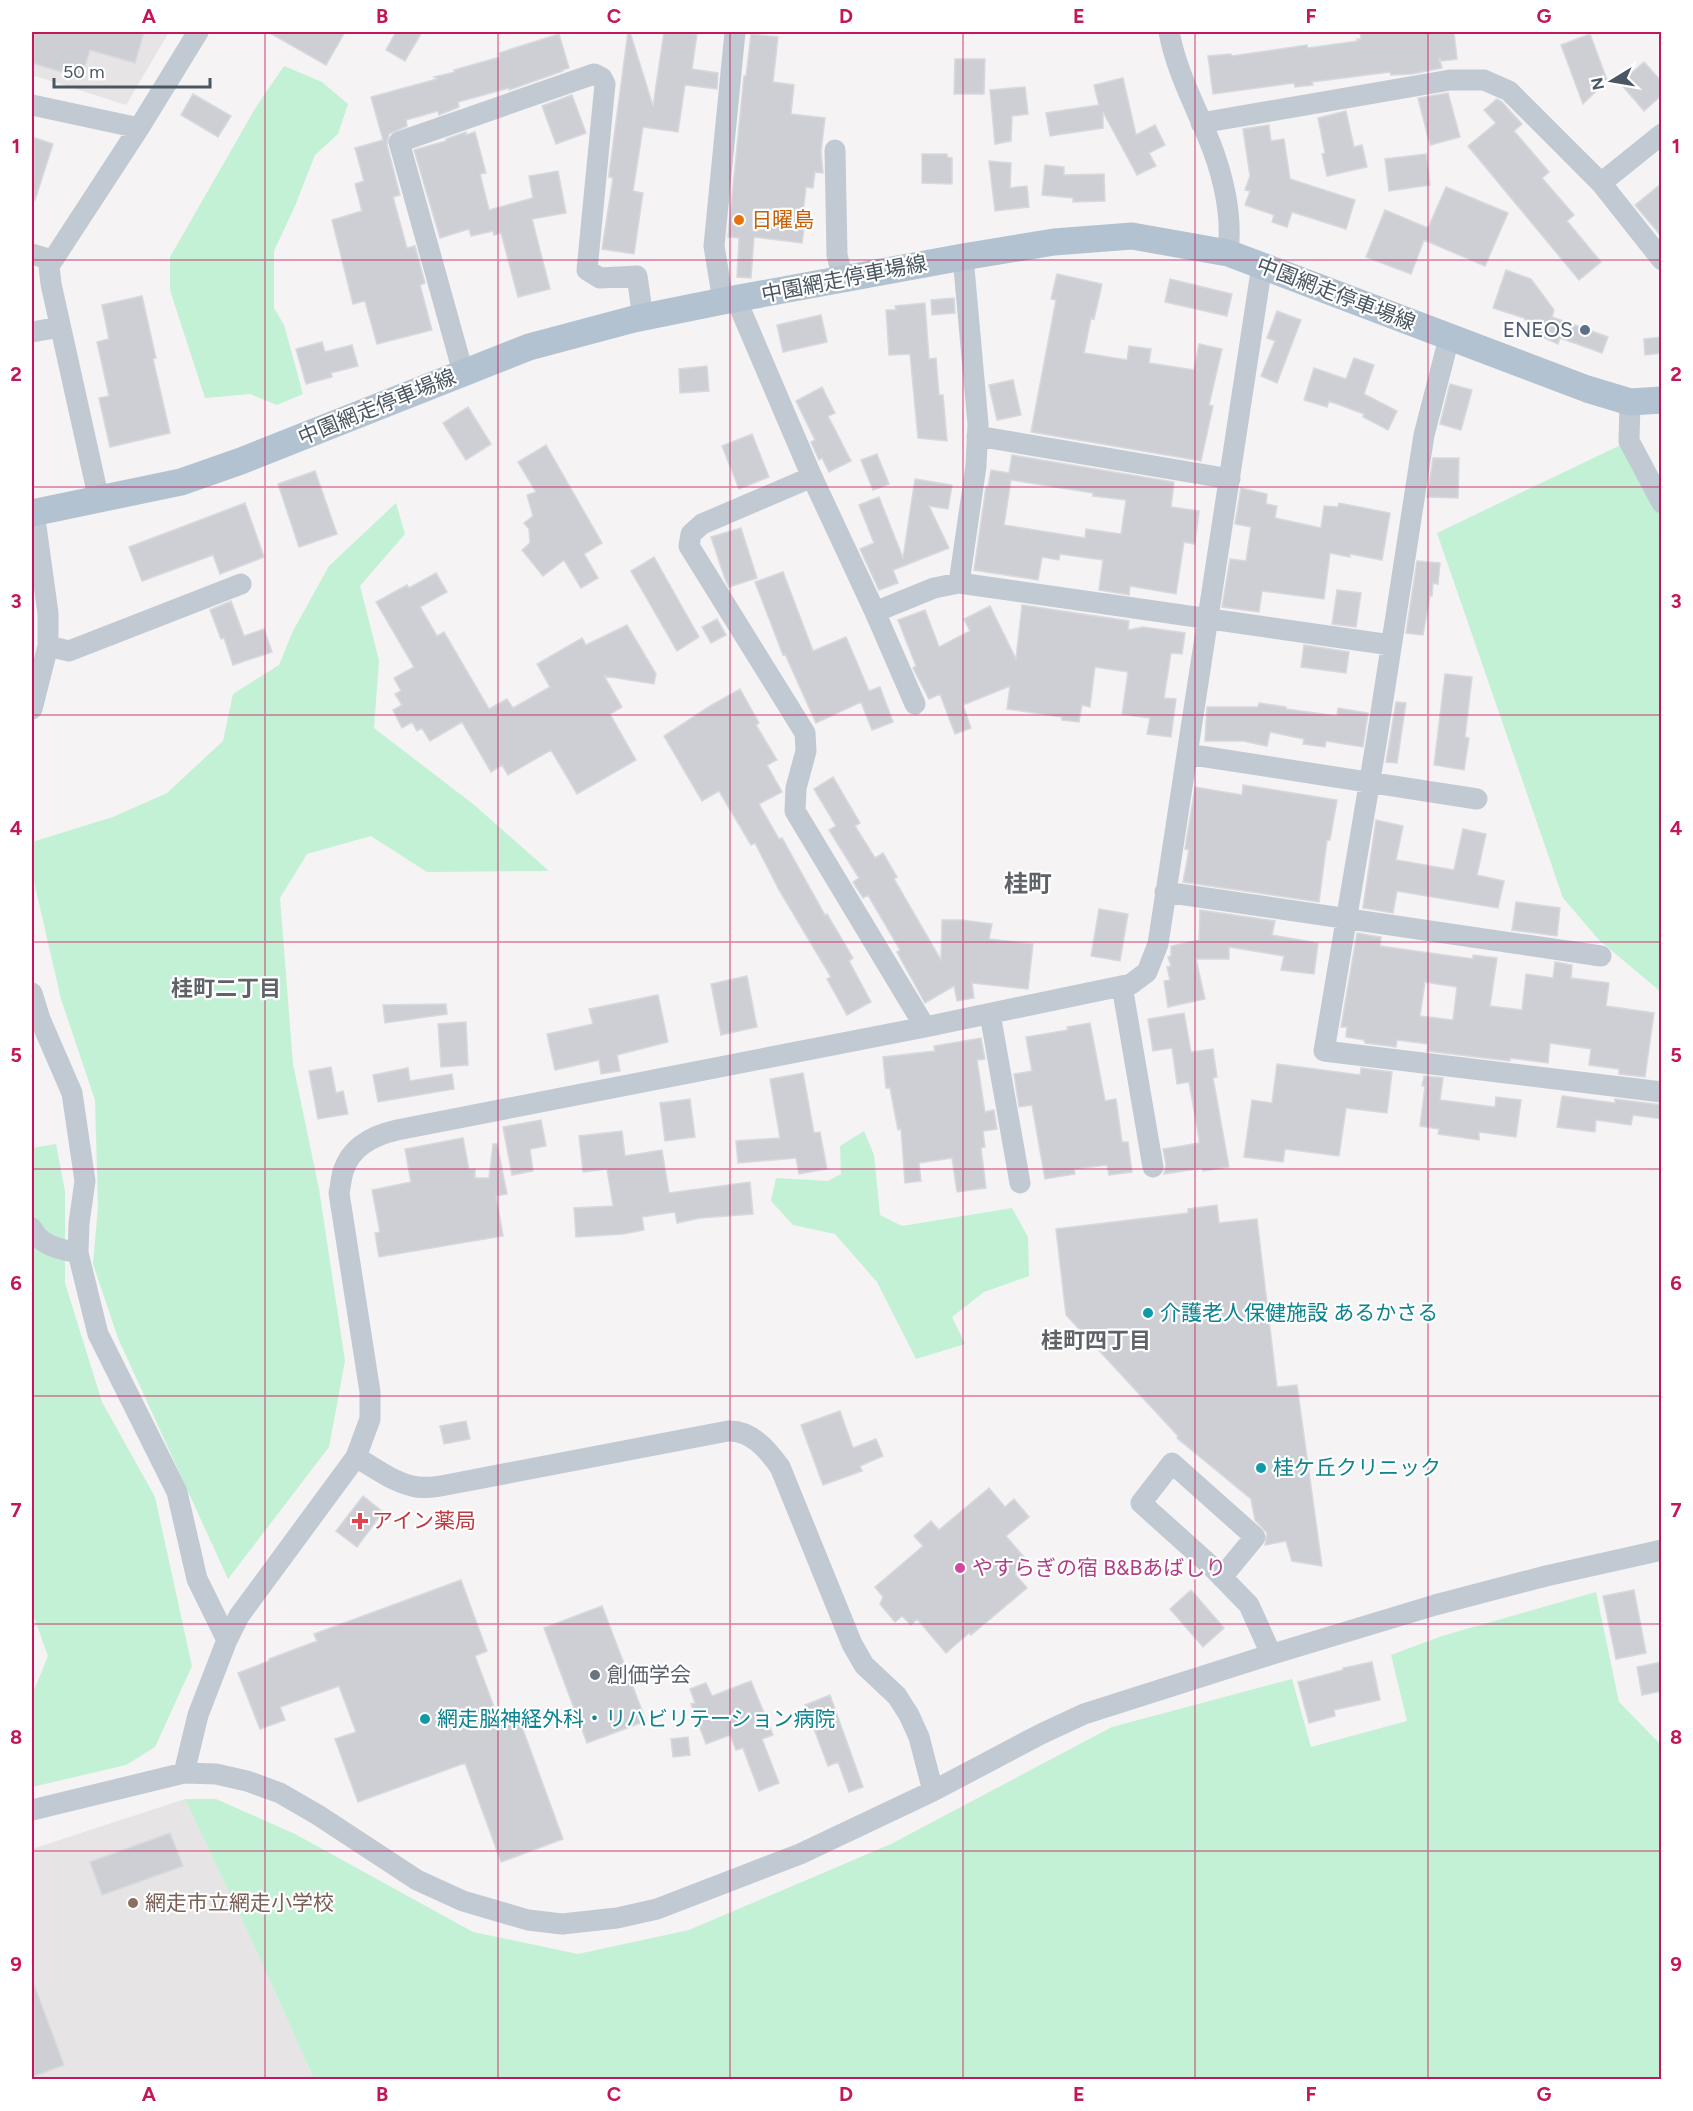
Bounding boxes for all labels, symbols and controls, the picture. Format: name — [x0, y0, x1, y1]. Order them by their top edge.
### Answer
text: A — [142, 4, 157, 28]
text: B — [376, 4, 388, 28]
text: C — [607, 4, 621, 28]
text: D — [839, 4, 853, 28]
text: E — [1073, 4, 1085, 28]
text: F — [1305, 4, 1317, 28]
text: G — [1537, 4, 1552, 28]
scale bar — [54, 51, 210, 89]
north arrow — [1582, 51, 1642, 111]
text: 50 m — [63, 61, 105, 83]
text: N — [1587, 76, 1608, 92]
text: 1 — [12, 134, 20, 158]
text: 1 — [1672, 134, 1680, 158]
place label: 日曜島 — [751, 207, 814, 232]
marker: 日曜島 — [732, 213, 746, 227]
street label: 中園網走停車場線 — [759, 250, 929, 307]
street label: 中園網走停車場線 — [1253, 252, 1419, 335]
place label: ENEOS — [1503, 317, 1573, 342]
marker: ENEOS — [1578, 323, 1592, 337]
text: 2 — [10, 362, 22, 386]
text: 2 — [1670, 362, 1682, 386]
street label: 中園網走停車場線 — [294, 363, 459, 450]
text: 3 — [10, 589, 22, 613]
text: 3 — [1670, 589, 1682, 613]
text: 4 — [10, 816, 23, 840]
text: 4 — [1670, 816, 1683, 840]
district label: 桂町 — [1004, 869, 1052, 898]
district label: 桂町二丁目 — [171, 975, 281, 1002]
text: 5 — [10, 1043, 22, 1067]
text: 5 — [1670, 1043, 1682, 1067]
text: 6 — [10, 1271, 22, 1295]
text: 6 — [1670, 1271, 1682, 1295]
place label: 介護老人保健施設 あるかさる — [1160, 1300, 1438, 1325]
marker: 介護老人保健施設 あるかさる — [1141, 1306, 1155, 1320]
district label: 桂町四丁目 — [1041, 1327, 1151, 1354]
place label: 桂ケ丘クリニック — [1273, 1455, 1441, 1480]
marker: 桂ケ丘クリニック — [1254, 1461, 1268, 1475]
text: 7 — [10, 1498, 22, 1522]
text: 7 — [1670, 1498, 1682, 1522]
place label: アイン薬局 — [372, 1508, 476, 1533]
marker: アイン薬局 — [353, 1514, 367, 1528]
place label: やすらぎの宿 B&Bあばしり — [972, 1555, 1226, 1580]
marker: やすらぎの宿 B&Bあばしり — [953, 1561, 967, 1575]
place label: 創価学会 — [607, 1662, 691, 1687]
marker: 創価学会 — [588, 1668, 602, 1682]
place label: 網走脳神経外科・リハビリテーション病院 — [437, 1706, 836, 1731]
marker: 網走脳神経外科・リハビリテーション病院 — [418, 1712, 432, 1726]
text: 8 — [10, 1725, 22, 1749]
text: 8 — [1670, 1725, 1682, 1749]
place label: 網走市立網走小学校 — [145, 1890, 334, 1915]
marker: 網走市立網走小学校 — [126, 1896, 140, 1910]
text: 9 — [10, 1952, 22, 1976]
text: 9 — [1670, 1952, 1682, 1976]
text: A — [142, 2082, 157, 2106]
text: B — [376, 2082, 388, 2106]
text: C — [607, 2082, 621, 2106]
text: D — [839, 2082, 853, 2106]
text: E — [1073, 2082, 1085, 2106]
text: F — [1305, 2082, 1317, 2106]
text: G — [1537, 2082, 1552, 2106]

